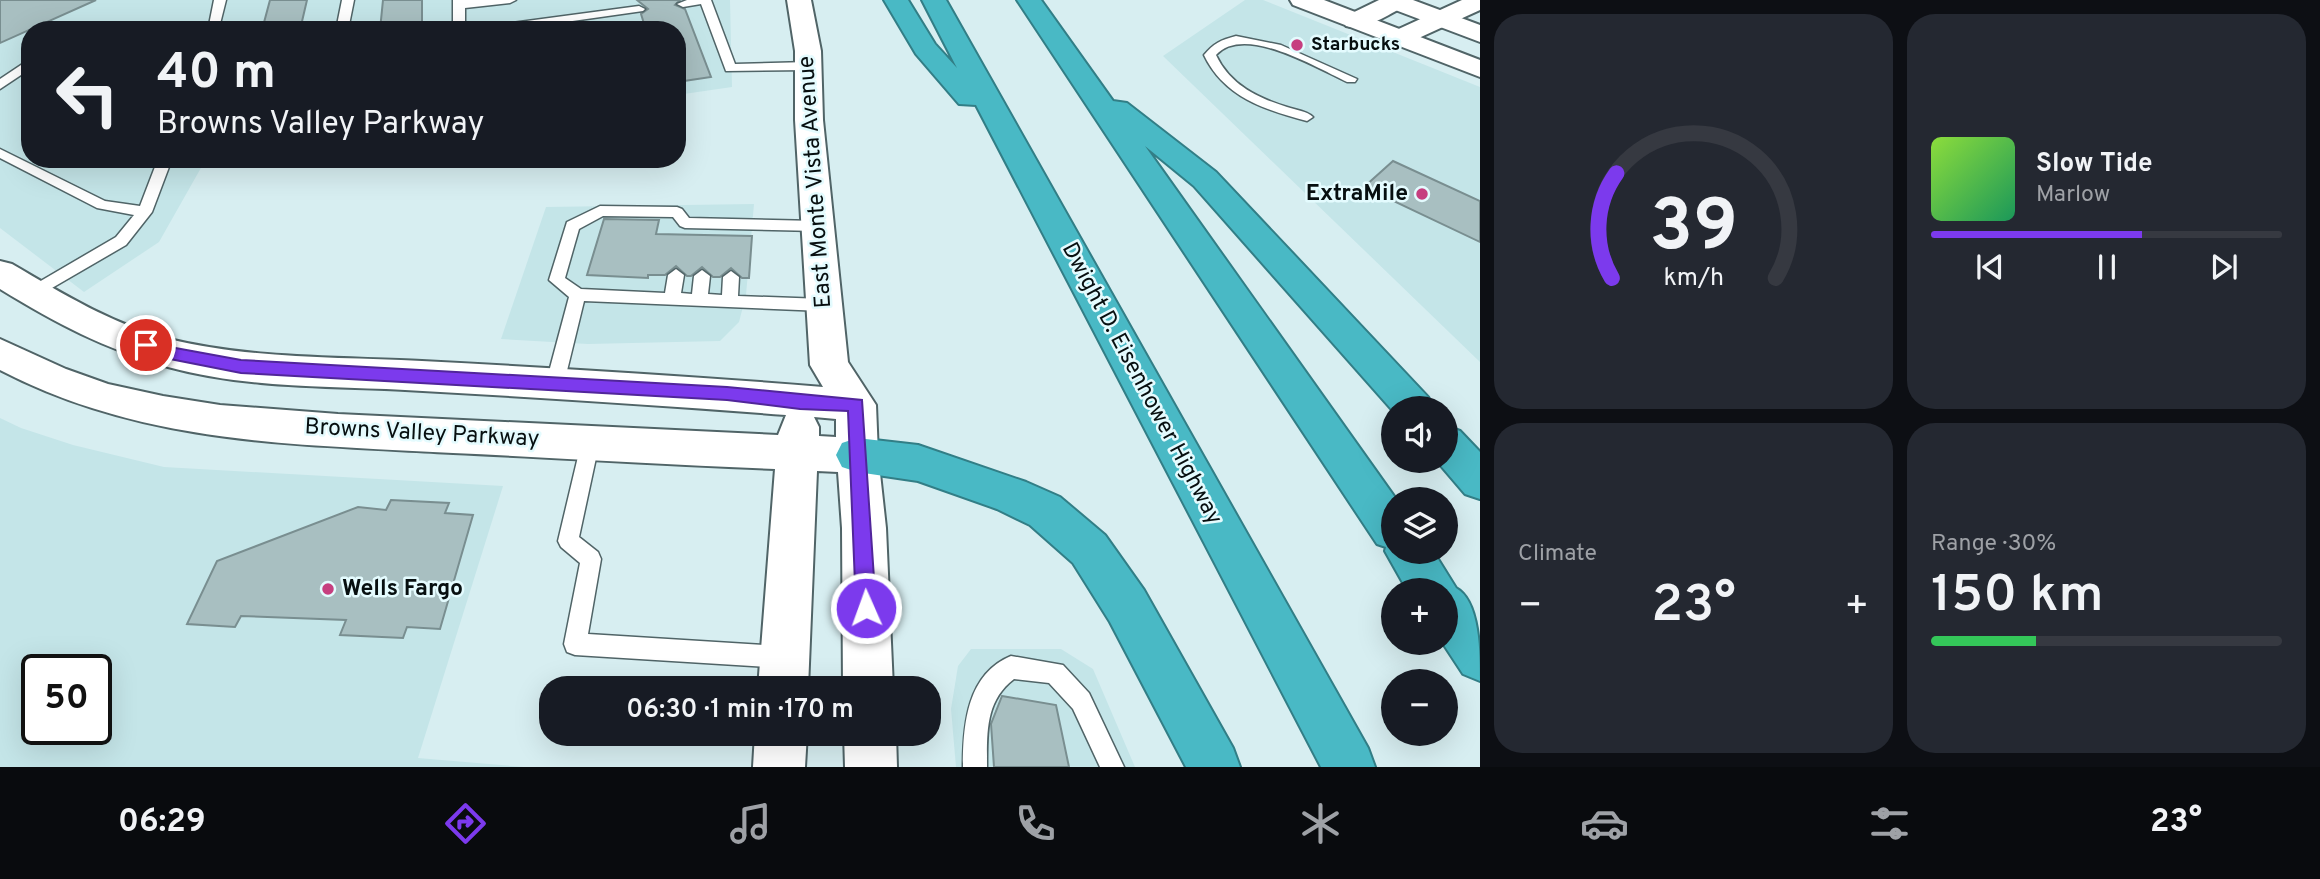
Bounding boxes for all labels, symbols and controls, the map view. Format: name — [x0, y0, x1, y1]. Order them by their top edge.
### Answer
place label: Starbucks — [1311, 33, 1400, 57]
marker: Starbucks — [1289, 37, 1305, 53]
text: 40 m — [157, 44, 276, 106]
icon: left — [42, 49, 133, 140]
street label: East Monte Vista Avenue — [793, 55, 839, 309]
text: Browns Valley Parkway — [157, 105, 484, 145]
text: Slow Tide — [2036, 148, 2153, 181]
place label: ExtraMile — [1306, 180, 1408, 209]
text: Marlow — [2036, 181, 2110, 210]
text: 39 — [1649, 184, 1738, 276]
marker: ExtraMile — [1414, 186, 1430, 202]
street label: Dwight D. Eisenhower Highway — [1054, 238, 1228, 530]
icon: previous — [1971, 248, 2009, 286]
icon: pause — [2088, 248, 2126, 286]
icon: next — [2205, 248, 2243, 286]
text: km/h — [1663, 263, 1724, 295]
pin — [116, 315, 176, 375]
icon: arrive — [127, 326, 165, 364]
map controls — [1381, 396, 1458, 746]
button: sound — [1381, 396, 1458, 473]
street label: Browns Valley Parkway — [304, 413, 540, 455]
button: layers — [1381, 487, 1458, 564]
text: Range · 30% — [1931, 530, 2056, 559]
text: Climate — [1518, 540, 1597, 569]
text: 150 km — [1931, 564, 2104, 630]
position arrow — [829, 571, 903, 645]
text: 23° — [1651, 574, 1736, 640]
place label: Wells Fargo — [342, 575, 463, 604]
button: + — [1381, 578, 1458, 655]
marker: Wells Fargo — [320, 581, 336, 597]
text: − — [1518, 583, 1543, 632]
text: + — [1844, 583, 1869, 632]
speed limit sign: 50 — [21, 654, 112, 745]
button: − — [1381, 669, 1458, 746]
text: 06:30 · 1 min · 170 m — [626, 694, 854, 727]
icon: directions — [441, 799, 490, 848]
icon: music — [726, 799, 775, 848]
icon: phone — [1011, 799, 1060, 848]
icon: climate — [1296, 799, 1345, 848]
icon: car — [1580, 799, 1629, 848]
icon: filters — [1865, 799, 1914, 848]
text: 06:29 — [118, 803, 206, 843]
text: 23° — [2150, 803, 2202, 843]

